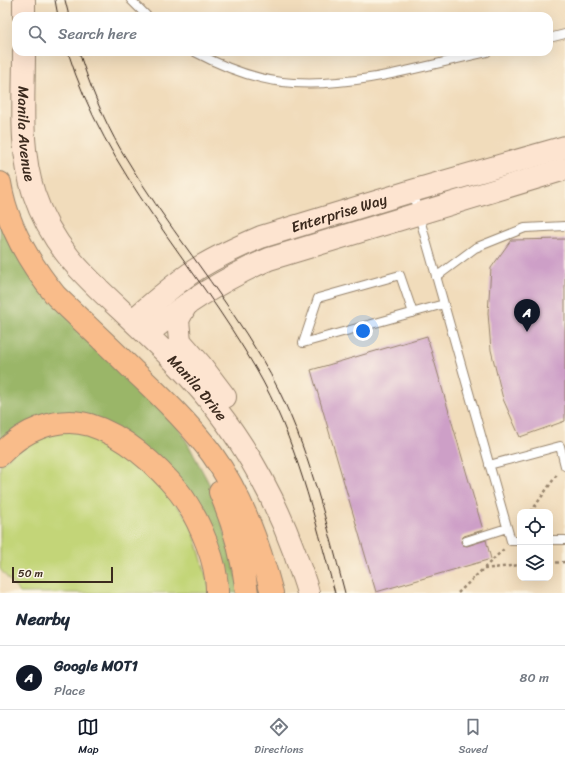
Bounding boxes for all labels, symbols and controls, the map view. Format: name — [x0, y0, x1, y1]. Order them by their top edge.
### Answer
search box — [12, 12, 553, 56]
text: Search here — [58, 21, 137, 47]
icon: search — [26, 23, 48, 45]
street label: Manila Avenue — [10, 86, 43, 184]
street label: Enterprise Way — [288, 186, 390, 240]
pin: A — [514, 299, 540, 332]
your location — [353, 321, 373, 341]
street label: Manila Drive — [161, 348, 234, 427]
map controls — [517, 509, 553, 581]
button: locate — [517, 509, 553, 545]
button: layers — [517, 545, 553, 581]
text: 50 m — [18, 564, 43, 583]
scale bar — [12, 565, 113, 584]
text: Nearby — [16, 604, 70, 634]
text: Google MOT1 — [54, 653, 138, 679]
text: A — [25, 666, 33, 689]
text: 80 m — [520, 666, 549, 689]
text: Place — [54, 679, 85, 702]
tab: Map — [77, 716, 99, 759]
tab: Directions — [254, 716, 304, 759]
tab: Saved — [459, 716, 488, 759]

